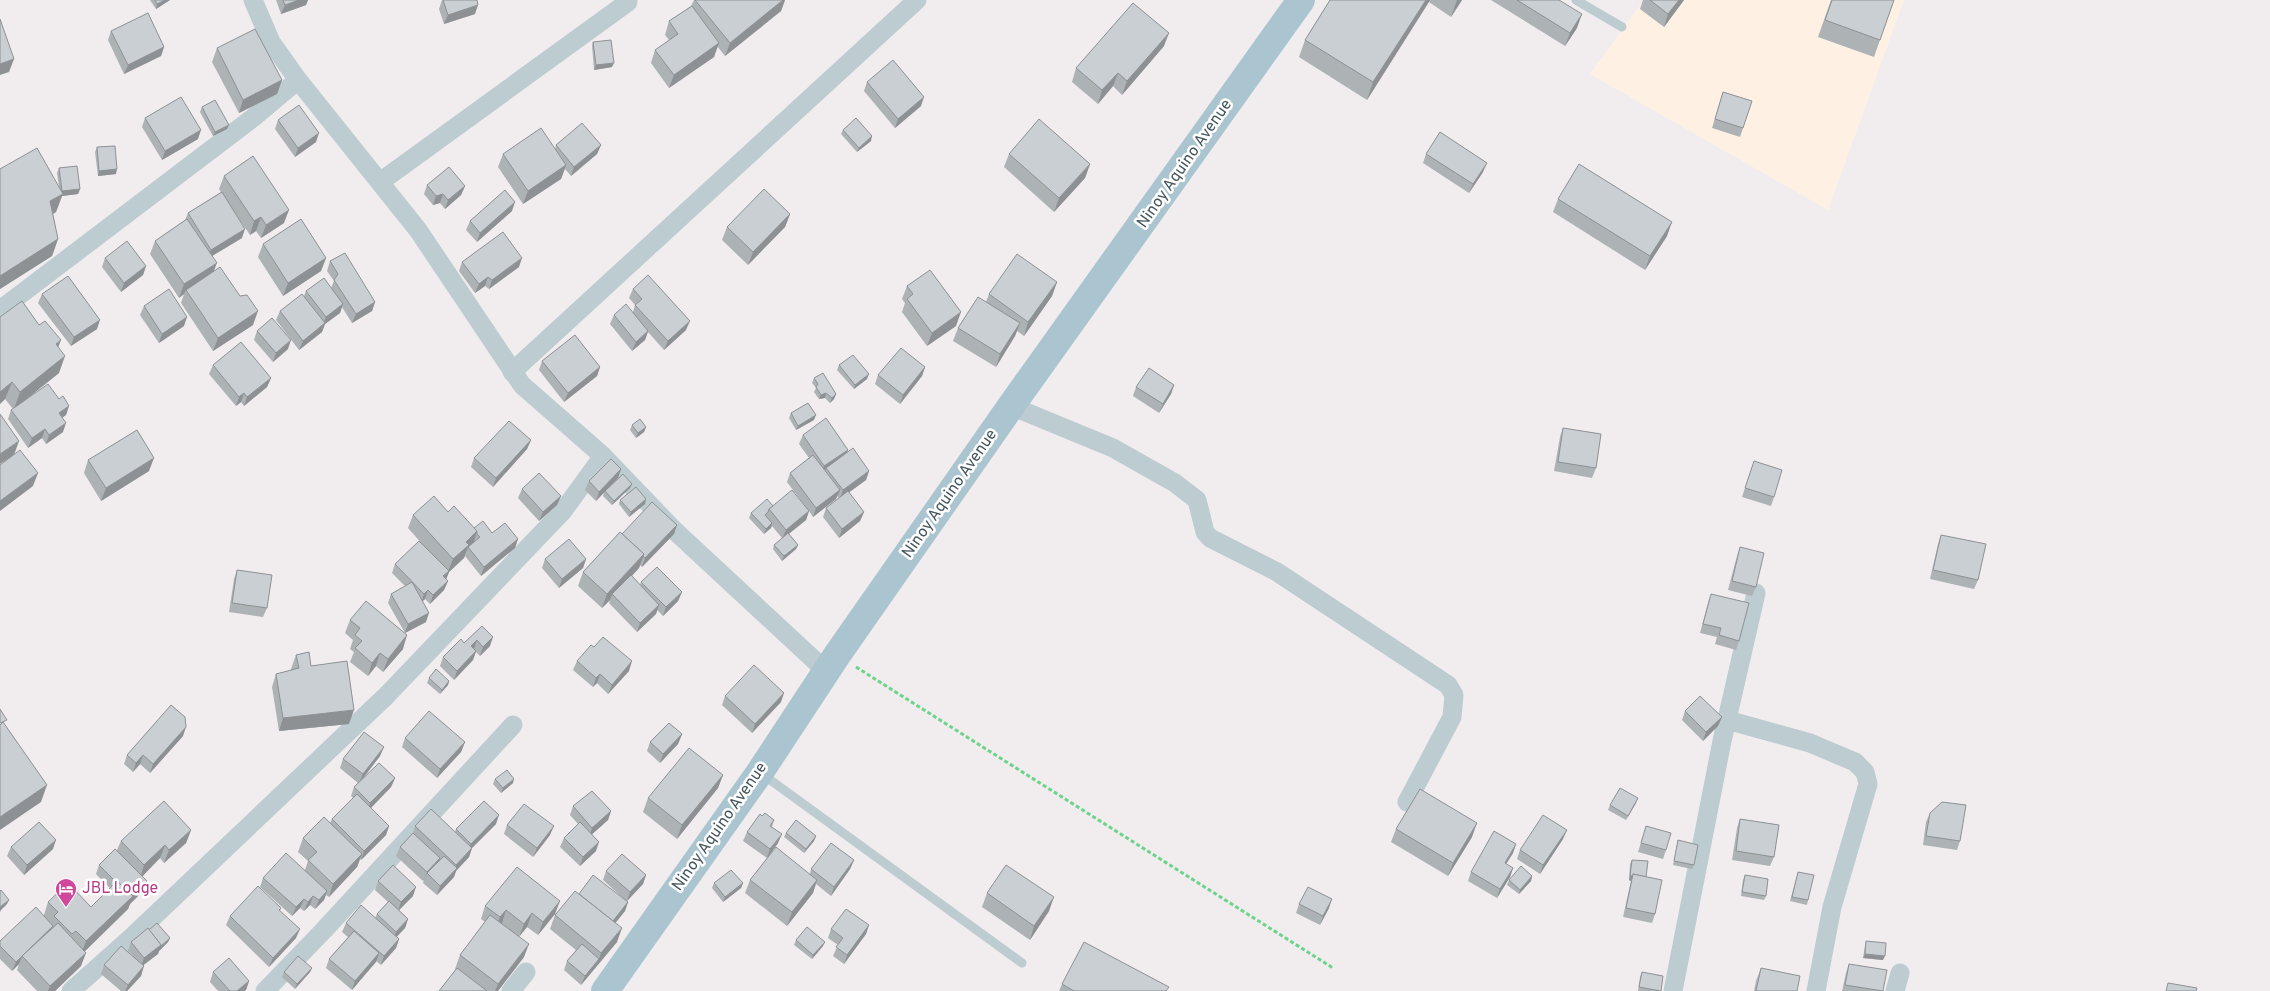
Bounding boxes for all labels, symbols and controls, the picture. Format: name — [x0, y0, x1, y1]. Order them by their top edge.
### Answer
street label: Ninoy Aquino Avenue — [1133, 96, 1237, 232]
street label: Ninoy Aquino Avenue — [898, 426, 1002, 562]
street label: Ninoy Aquino Avenue — [668, 759, 772, 895]
hotel icon: JBL Lodge — [54, 877, 78, 908]
place label: JBL Lodge — [82, 879, 158, 899]

